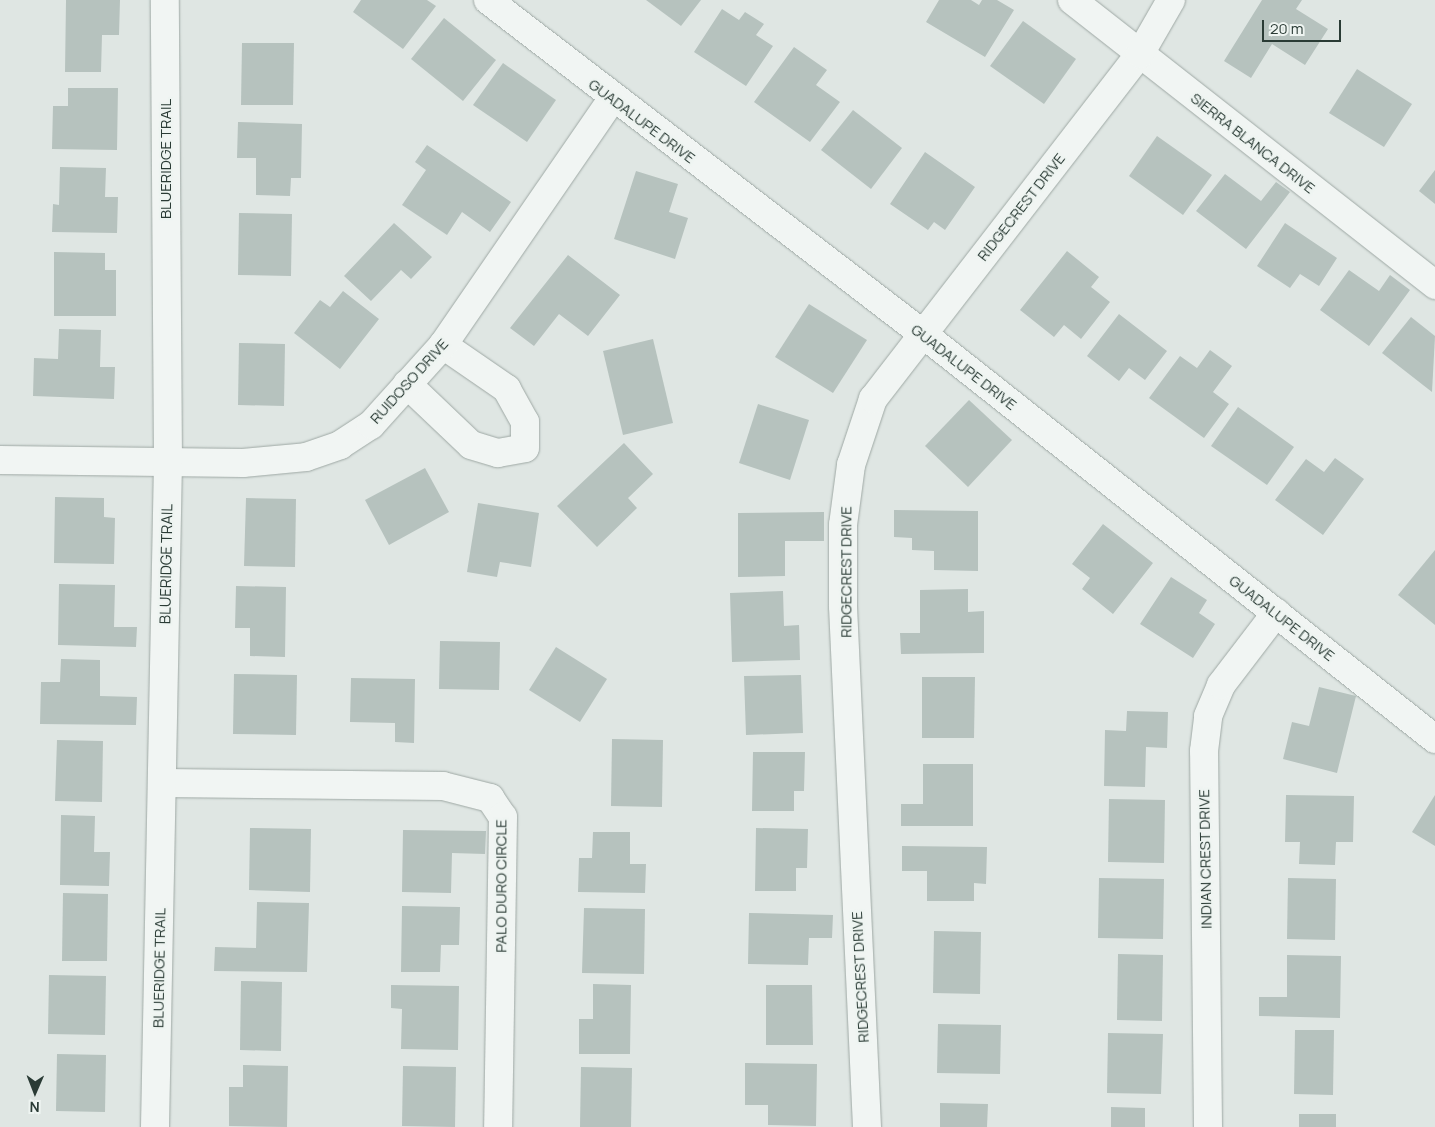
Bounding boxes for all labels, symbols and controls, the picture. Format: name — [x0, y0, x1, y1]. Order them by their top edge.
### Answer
scale bar — [1265, 10, 1344, 42]
text: 20 m — [1270, 18, 1303, 39]
street label: GUADALUPE DRIVE — [585, 75, 699, 167]
street label: SIERRA BLANCA DRIVE — [1187, 89, 1319, 197]
street label: BLUERIDGE TRAIL — [157, 99, 175, 219]
street label: RIDGECREST DRIVE — [973, 149, 1069, 265]
street label: GUADALUPE DRIVE — [908, 320, 1020, 414]
street label: RUIDOSO DRIVE — [366, 335, 452, 427]
street label: BLUERIDGE TRAIL — [156, 504, 176, 624]
street label: RIDGECREST DRIVE — [837, 506, 855, 638]
street label: GUADALUPE DRIVE — [1226, 571, 1338, 665]
street label: INDIAN CREST DRIVE — [1195, 789, 1215, 929]
street label: PALO DURO CIRCLE — [492, 819, 510, 953]
street label: BLUERIDGE TRAIL — [149, 908, 169, 1028]
street label: RIDGECREST DRIVE — [848, 911, 872, 1043]
north arrow — [10, 1067, 60, 1117]
text: N — [30, 1098, 40, 1117]

